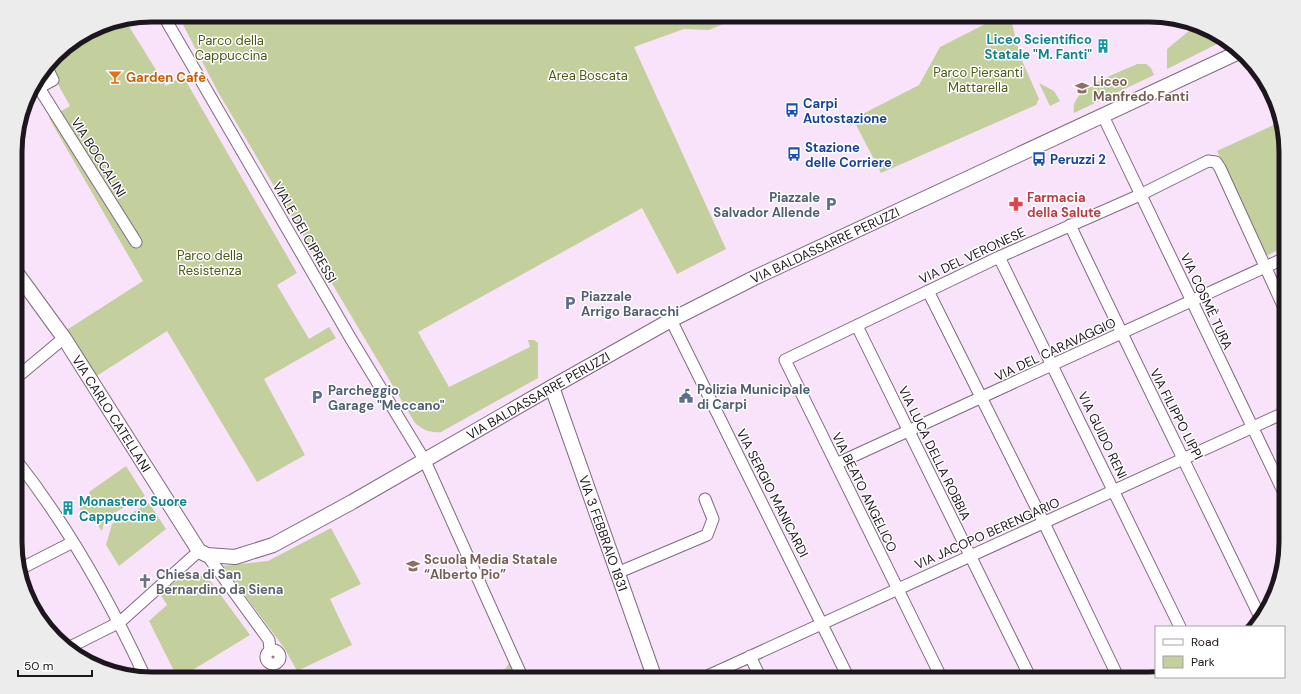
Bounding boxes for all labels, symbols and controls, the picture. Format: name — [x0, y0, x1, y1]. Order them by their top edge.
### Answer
place label: Liceo Scientifico Statale "M. Fanti" — [984, 31, 1092, 63]
park label: Parco della Cappuccina — [195, 32, 267, 64]
building icon: Liceo Scientifico Statale "M. Fanti" — [1095, 38, 1111, 54]
park label: Parco Piersanti Mattarella — [933, 64, 1023, 96]
park label: Area Boscata — [548, 67, 628, 84]
bar icon: Garden Cafè — [107, 69, 123, 85]
place label: Garden Cafè — [126, 69, 206, 86]
place label: Liceo Manfredo Fanti — [1093, 73, 1189, 105]
school or university icon: Liceo Manfredo Fanti — [1074, 80, 1090, 96]
place label: Carpi Autostazione — [803, 95, 887, 127]
bus stop icon: Carpi Autostazione — [784, 102, 800, 118]
street label: VIA BOCCALINI — [67, 114, 130, 200]
place label: Stazione delle Corriere — [805, 139, 892, 171]
bus stop icon: Stazione delle Corriere — [786, 146, 802, 162]
bus stop icon: Peruzzi 2 — [1031, 151, 1047, 167]
place label: Peruzzi 2 — [1050, 151, 1106, 168]
street label: VIALE DEI CIPRESSI — [269, 179, 340, 286]
place label: Piazzale Salvador Allende — [713, 189, 820, 221]
place label: Farmacia della Salute — [1027, 189, 1101, 221]
parking icon: Piazzale Salvador Allende — [823, 196, 839, 212]
pharmacy icon: Farmacia della Salute — [1008, 196, 1024, 212]
street label: VIA BALDASSARRE PERUZZI — [748, 203, 902, 287]
street label: VIA DEL VERONESE — [916, 223, 1028, 288]
park label: Parco della Resistenza — [177, 247, 243, 279]
street label: VIA COSMÈ TURA — [1177, 250, 1237, 353]
place label: Piazzale Arrigo Baracchi — [581, 288, 679, 320]
parking icon: Piazzale Arrigo Baracchi — [562, 295, 578, 311]
street label: VIA DEL CARAVAGGIO — [992, 314, 1118, 385]
street label: VIA BALDASSARRE PERUZZI — [464, 348, 613, 443]
street label: VIA CARLO CATELLANI — [68, 352, 155, 475]
street label: VIA FILIPPO LIPPI — [1146, 366, 1207, 463]
place label: Polizia Municipale di Carpi — [697, 381, 810, 413]
place label: Parcheggio Garage "Meccano" — [328, 382, 445, 414]
street label: VIA LUCA DELLA ROBBIA — [895, 383, 975, 523]
public building icon: Polizia Municipale di Carpi — [678, 388, 694, 404]
parking icon: Parcheggio Garage "Meccano" — [309, 389, 325, 405]
street label: VIA GUIDO RENI — [1074, 389, 1131, 482]
street label: VIA SERGIO MANICARDI — [733, 426, 812, 560]
street label: VIA BEATO ANGELICO — [828, 430, 901, 555]
street label: VIA 3 FEBBRAIO 1831 — [575, 473, 631, 593]
place label: Monastero Suore Cappuccine — [79, 493, 187, 525]
street label: VIA JACOPO BERENGARIO — [912, 494, 1062, 573]
building icon: Monastero Suore Cappuccine — [60, 500, 76, 516]
place label: Scuola Media Statale “Alberto Pio” — [424, 551, 558, 583]
school or university icon: Scuola Media Statale “Alberto Pio” — [405, 558, 421, 574]
place label: Chiesa di San Bernardino da Siena — [156, 566, 283, 598]
church icon: Chiesa di San Bernardino da Siena — [137, 573, 153, 589]
legend — [1155, 626, 1285, 678]
text: Road — [1191, 634, 1219, 650]
scale bar — [18, 652, 92, 678]
text: Park — [1191, 654, 1215, 670]
text: 50 m — [24, 658, 53, 674]

